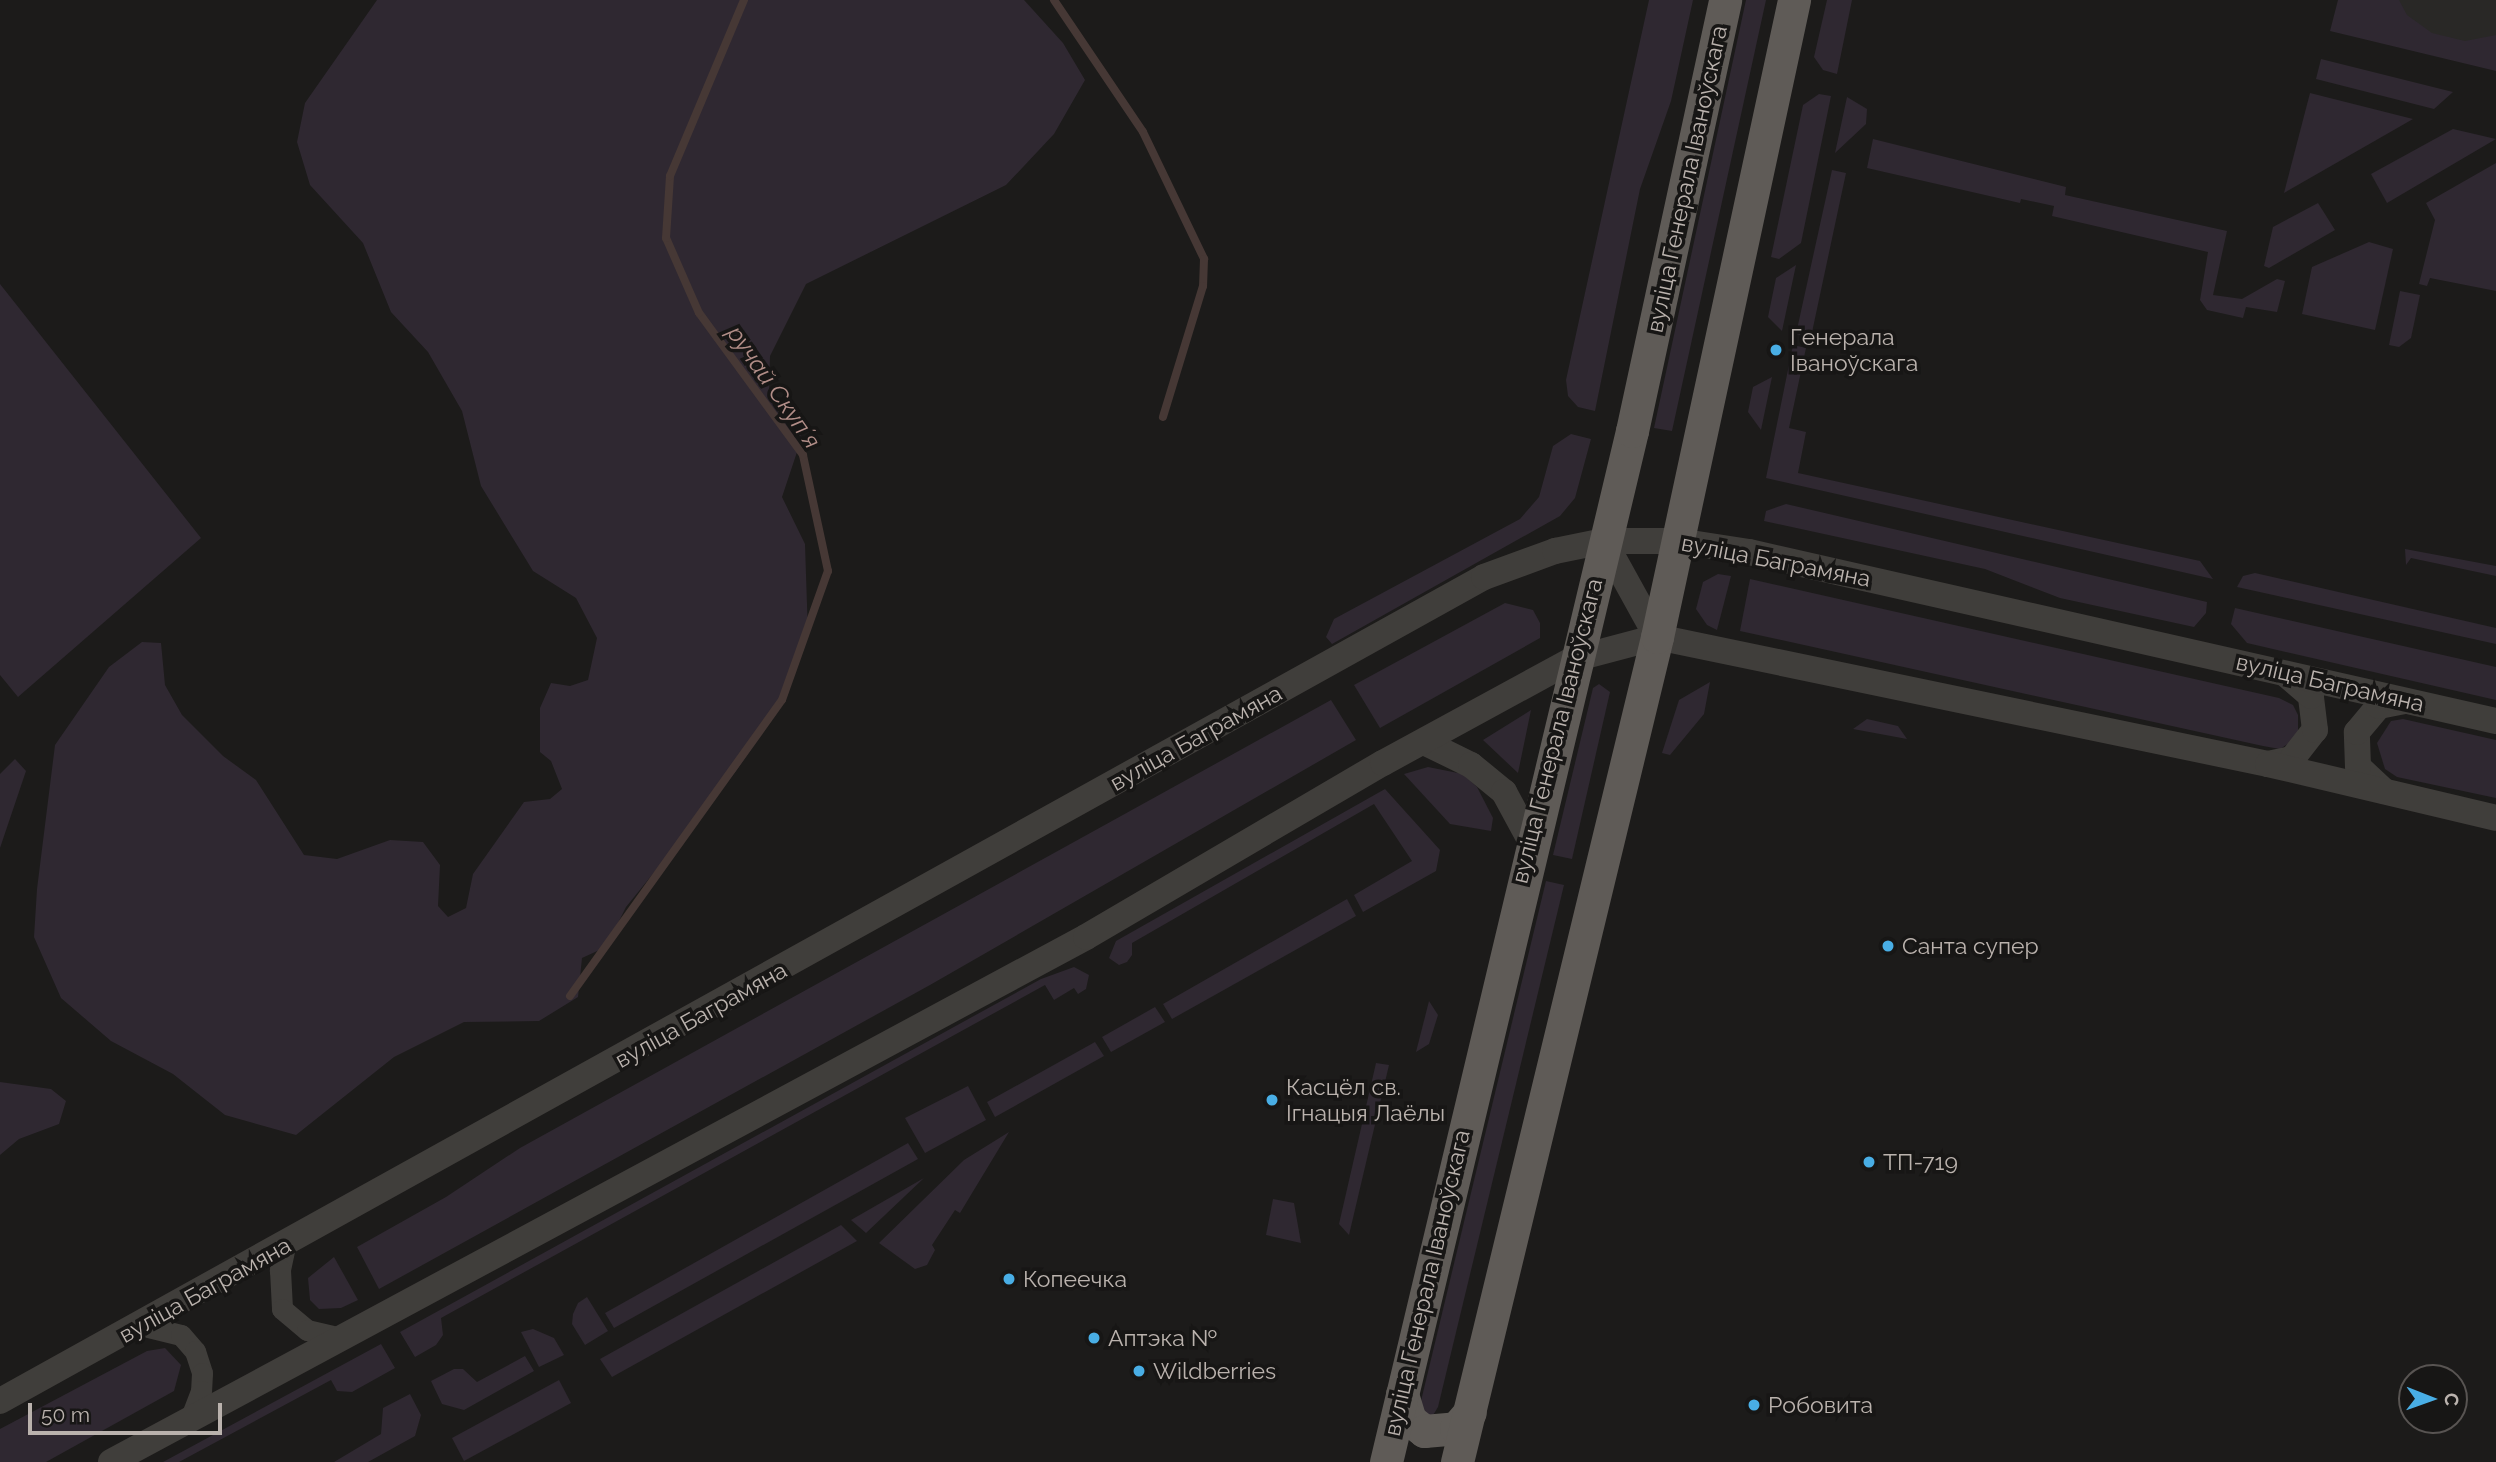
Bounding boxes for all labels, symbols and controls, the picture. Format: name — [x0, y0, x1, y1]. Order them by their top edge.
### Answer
street label: вуліца Генерала Іваноўскага — [1641, 23, 1733, 335]
water label: ручай Скупʼя — [721, 320, 827, 454]
place label: Генерала Іваноўскага — [1790, 323, 1918, 377]
marker: Генерала Іваноўскага — [1768, 342, 1784, 358]
street label: вуліца Баграмяна — [1679, 529, 1873, 593]
street label: вуліца Генерала Іваноўскага — [1506, 576, 1608, 886]
street label: вуліца Баграмяна — [2233, 648, 2427, 718]
street label: вуліца Баграмяна — [1105, 679, 1287, 797]
place label: Санта супер — [1902, 932, 2039, 960]
marker: Санта супер — [1880, 938, 1896, 954]
street label: вуліца Баграмяна — [610, 956, 792, 1074]
place label: Касцёл св. Ігнацыя Лаёлы — [1286, 1073, 1445, 1127]
marker: Касцёл св. Ігнацыя Лаёлы — [1264, 1092, 1280, 1108]
street label: вуліца Генерала Іваноўскага — [1378, 1127, 1476, 1439]
place label: ТП-719 — [1883, 1148, 1958, 1176]
marker: ТП-719 — [1861, 1154, 1877, 1170]
street label: вуліца Баграмяна — [114, 1231, 296, 1349]
place label: Копеечка — [1023, 1265, 1127, 1293]
marker: Копеечка — [1001, 1271, 1017, 1287]
place label: Аптэка № — [1108, 1324, 1217, 1352]
marker: Аптэка № — [1086, 1330, 1102, 1346]
place label: Wildberries — [1153, 1357, 1276, 1385]
marker: Wildberries — [1131, 1363, 1147, 1379]
north arrow — [2398, 1364, 2468, 1434]
scale bar — [32, 1388, 226, 1432]
place label: Робовита — [1768, 1391, 1873, 1419]
text: С — [2441, 1393, 2463, 1406]
marker: Робовита — [1746, 1397, 1762, 1413]
text: 50 m — [41, 1402, 90, 1427]

